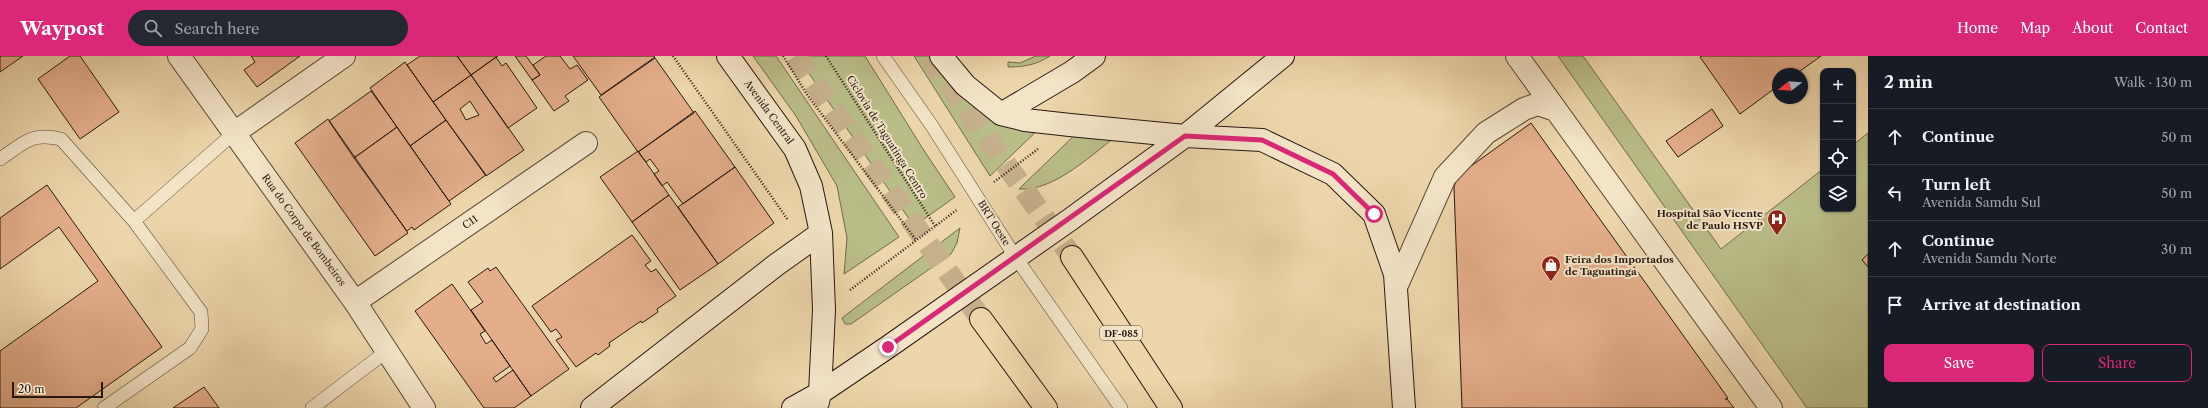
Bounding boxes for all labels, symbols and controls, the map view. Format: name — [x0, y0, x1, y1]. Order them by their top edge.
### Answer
search box — [128, 10, 408, 46]
text: Waypost — [20, 17, 104, 40]
icon: search — [142, 17, 164, 39]
text: Search here — [174, 19, 259, 38]
text: Home — [1957, 19, 1998, 37]
text: Map — [2020, 19, 2050, 37]
text: About — [2072, 19, 2113, 37]
text: Contact — [2135, 19, 2188, 37]
north arrow — [1772, 68, 1808, 104]
map controls — [1820, 68, 1856, 212]
button: + — [1820, 68, 1856, 104]
text: 2 min — [1884, 72, 1933, 92]
street label: Ciclovia de Taguatinga Centro — [844, 73, 930, 201]
text: Walk · 130 m — [2114, 74, 2192, 90]
street label: Avenida Central — [741, 77, 797, 147]
button: − — [1820, 104, 1856, 140]
icon: ahead — [1884, 126, 1906, 148]
text: Continue — [1922, 127, 1994, 146]
text: 50 m — [2161, 129, 2192, 145]
button: locate — [1820, 140, 1856, 176]
street label: Rua do Corpo de Bombeiros — [259, 171, 349, 289]
text: Turn left — [1922, 175, 1991, 194]
button: layers — [1820, 176, 1856, 212]
icon: left — [1884, 182, 1906, 204]
text: 50 m — [2161, 185, 2192, 201]
text: Avenida Samdu Sul — [1922, 194, 2041, 210]
street label: BRT Oeste — [975, 198, 1013, 249]
route start — [1365, 205, 1383, 223]
place label: Hospital São Vicente de Paulo HSVP — [1657, 207, 1763, 232]
hospital icon: Hospital São Vicente de Paulo HSVP — [1766, 208, 1788, 236]
street label: C11 — [460, 212, 481, 232]
text: Continue — [1922, 231, 1994, 250]
icon: ahead — [1884, 238, 1906, 260]
text: 30 m — [2161, 241, 2192, 257]
text: Avenida Samdu Norte — [1922, 250, 2057, 266]
place label: Feira dos Importados de Taguatinga — [1565, 253, 1674, 278]
shop icon: Feira dos Importados de Taguatinga — [1540, 254, 1562, 282]
icon: arrive — [1884, 294, 1906, 316]
text: Arrive at destination — [1922, 295, 2081, 314]
road number: DF-085 — [1100, 326, 1142, 340]
route end — [879, 338, 897, 356]
button: Save — [1884, 344, 2034, 382]
button: Share — [2042, 344, 2192, 382]
scale bar — [12, 380, 103, 399]
text: 20 m — [18, 382, 44, 396]

